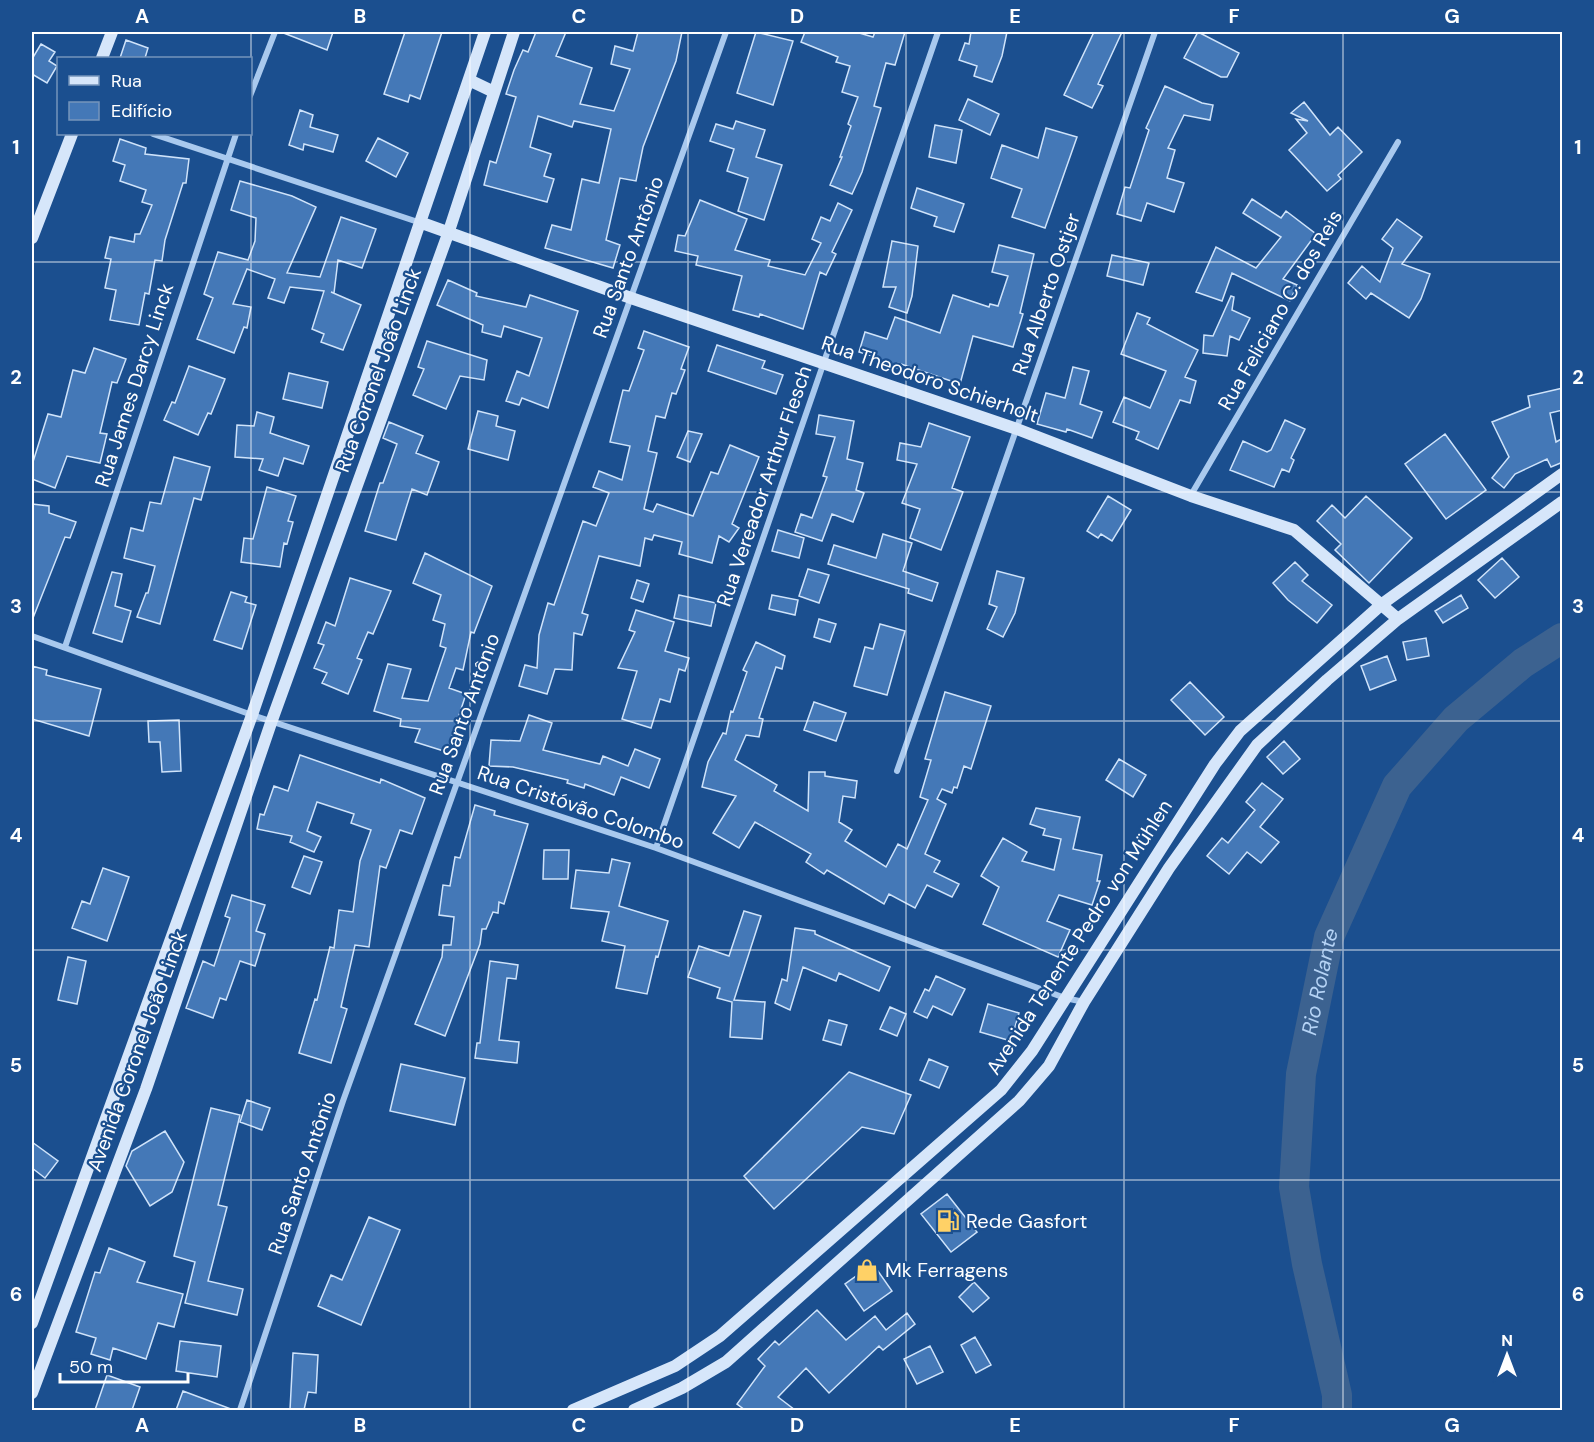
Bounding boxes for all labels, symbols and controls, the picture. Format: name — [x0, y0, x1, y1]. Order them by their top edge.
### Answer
text: A — [135, 3, 149, 29]
text: B — [354, 3, 366, 29]
text: C — [572, 3, 586, 29]
text: D — [790, 3, 804, 29]
text: E — [1009, 3, 1021, 29]
text: F — [1228, 3, 1240, 29]
text: G — [1444, 3, 1460, 29]
legend — [57, 57, 252, 135]
text: Rua — [111, 69, 142, 93]
text: Edifício — [111, 99, 172, 123]
text: 1 — [12, 134, 20, 160]
text: 1 — [1574, 134, 1582, 160]
street label: Rua Santo Antônio — [587, 172, 669, 342]
street label: Rua Feliciano C. dos Reis — [1212, 205, 1348, 415]
street label: Rua Alberto Ostjer — [1006, 209, 1086, 379]
street label: Rua Coronel João Linck — [329, 264, 427, 476]
street label: Rua James Darcy Linck — [89, 280, 179, 490]
street label: Rua Theodoro Schierholt — [818, 330, 1042, 428]
street label: Rua Vereador Arthur Flesch — [711, 362, 817, 610]
text: 2 — [10, 364, 22, 390]
text: 2 — [1572, 364, 1584, 390]
text: 3 — [10, 593, 22, 619]
text: 3 — [1572, 593, 1584, 619]
street label: Rua Santo Antônio — [423, 629, 505, 799]
street label: Rua Cristóvão Colombo — [474, 759, 688, 855]
street label: Avenida Tenente Pedro von Mühlen — [980, 795, 1178, 1079]
text: 4 — [10, 822, 23, 848]
text: 4 — [1572, 822, 1585, 848]
water label: Rio Rolante — [1295, 923, 1345, 1038]
street label: Avenida Coronel João Linck — [81, 927, 193, 1175]
text: 5 — [10, 1052, 22, 1078]
text: 5 — [1572, 1052, 1584, 1078]
street label: Rua Santo Antônio — [262, 1088, 342, 1258]
fuel station icon: Rede Gasfort — [935, 1208, 961, 1234]
place label: Rede Gasfort — [966, 1208, 1088, 1234]
shop icon: Mk Ferragens — [854, 1257, 880, 1283]
place label: Mk Ferragens — [885, 1257, 1008, 1283]
text: 6 — [10, 1281, 22, 1307]
text: 6 — [1572, 1281, 1584, 1307]
north arrow — [1477, 1325, 1537, 1385]
text: N — [1501, 1330, 1513, 1351]
scale bar — [60, 1346, 188, 1384]
text: 50 m — [69, 1355, 113, 1379]
text: A — [135, 1412, 149, 1438]
text: B — [354, 1412, 366, 1438]
text: C — [572, 1412, 586, 1438]
text: D — [790, 1412, 804, 1438]
text: E — [1009, 1412, 1021, 1438]
text: F — [1228, 1412, 1240, 1438]
text: G — [1444, 1412, 1460, 1438]

